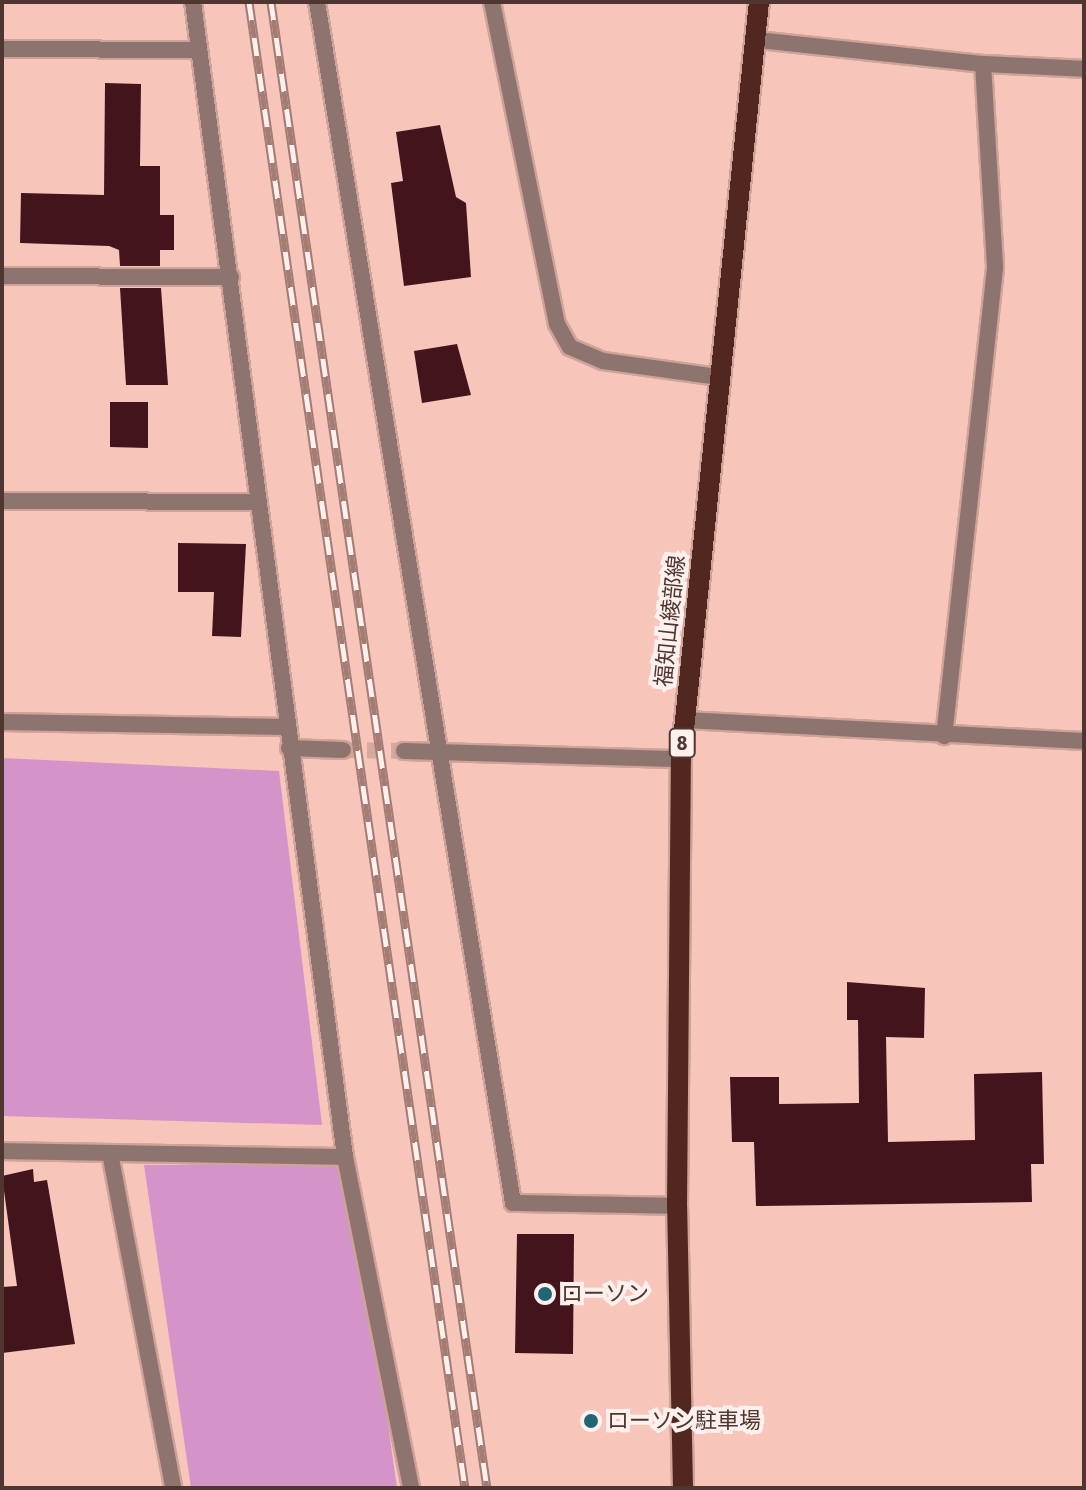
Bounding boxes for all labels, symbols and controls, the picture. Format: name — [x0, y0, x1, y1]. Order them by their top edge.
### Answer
street label: 福知山綾部線 — [650, 554, 690, 688]
road number: 8 — [668, 727, 696, 759]
place label: ローソン — [561, 1281, 649, 1307]
marker: ローソン — [536, 1285, 554, 1303]
place label: ローソン駐車場 — [607, 1408, 761, 1434]
marker: ローソン駐車場 — [582, 1412, 600, 1430]

